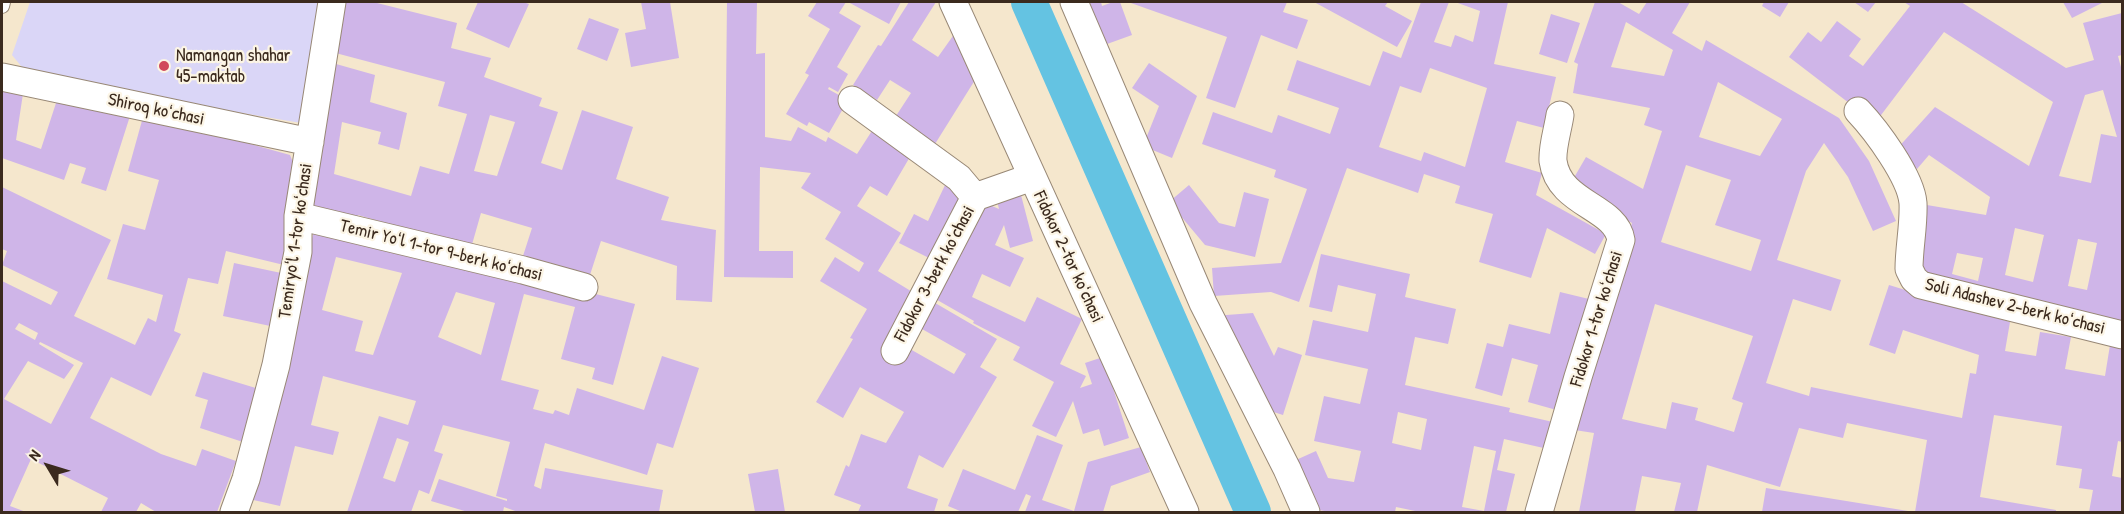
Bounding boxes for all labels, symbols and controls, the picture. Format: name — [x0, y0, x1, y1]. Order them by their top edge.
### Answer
place label: Namangan shahar 45-maktab — [176, 45, 290, 88]
marker: Namangan shahar 45-maktab — [157, 59, 171, 73]
street label: Shiroq koʻchasi — [106, 89, 206, 131]
street label: Temiryoʻl 1-tor koʻchasi — [274, 162, 318, 320]
street label: Fidokor 2-tor koʻchasi — [1028, 188, 1108, 326]
street label: Fidokor 3-berk koʻchasi — [890, 202, 980, 346]
street label: Temir Yoʻl 1-tor 9-berk koʻchasi — [338, 215, 544, 287]
street label: Fidokor 1-tor koʻchasi — [1566, 249, 1628, 389]
street label: Soli Adashev 2-berk koʻchasi — [1923, 274, 2107, 340]
north arrow — [18, 436, 78, 496]
text: N — [23, 445, 45, 465]

